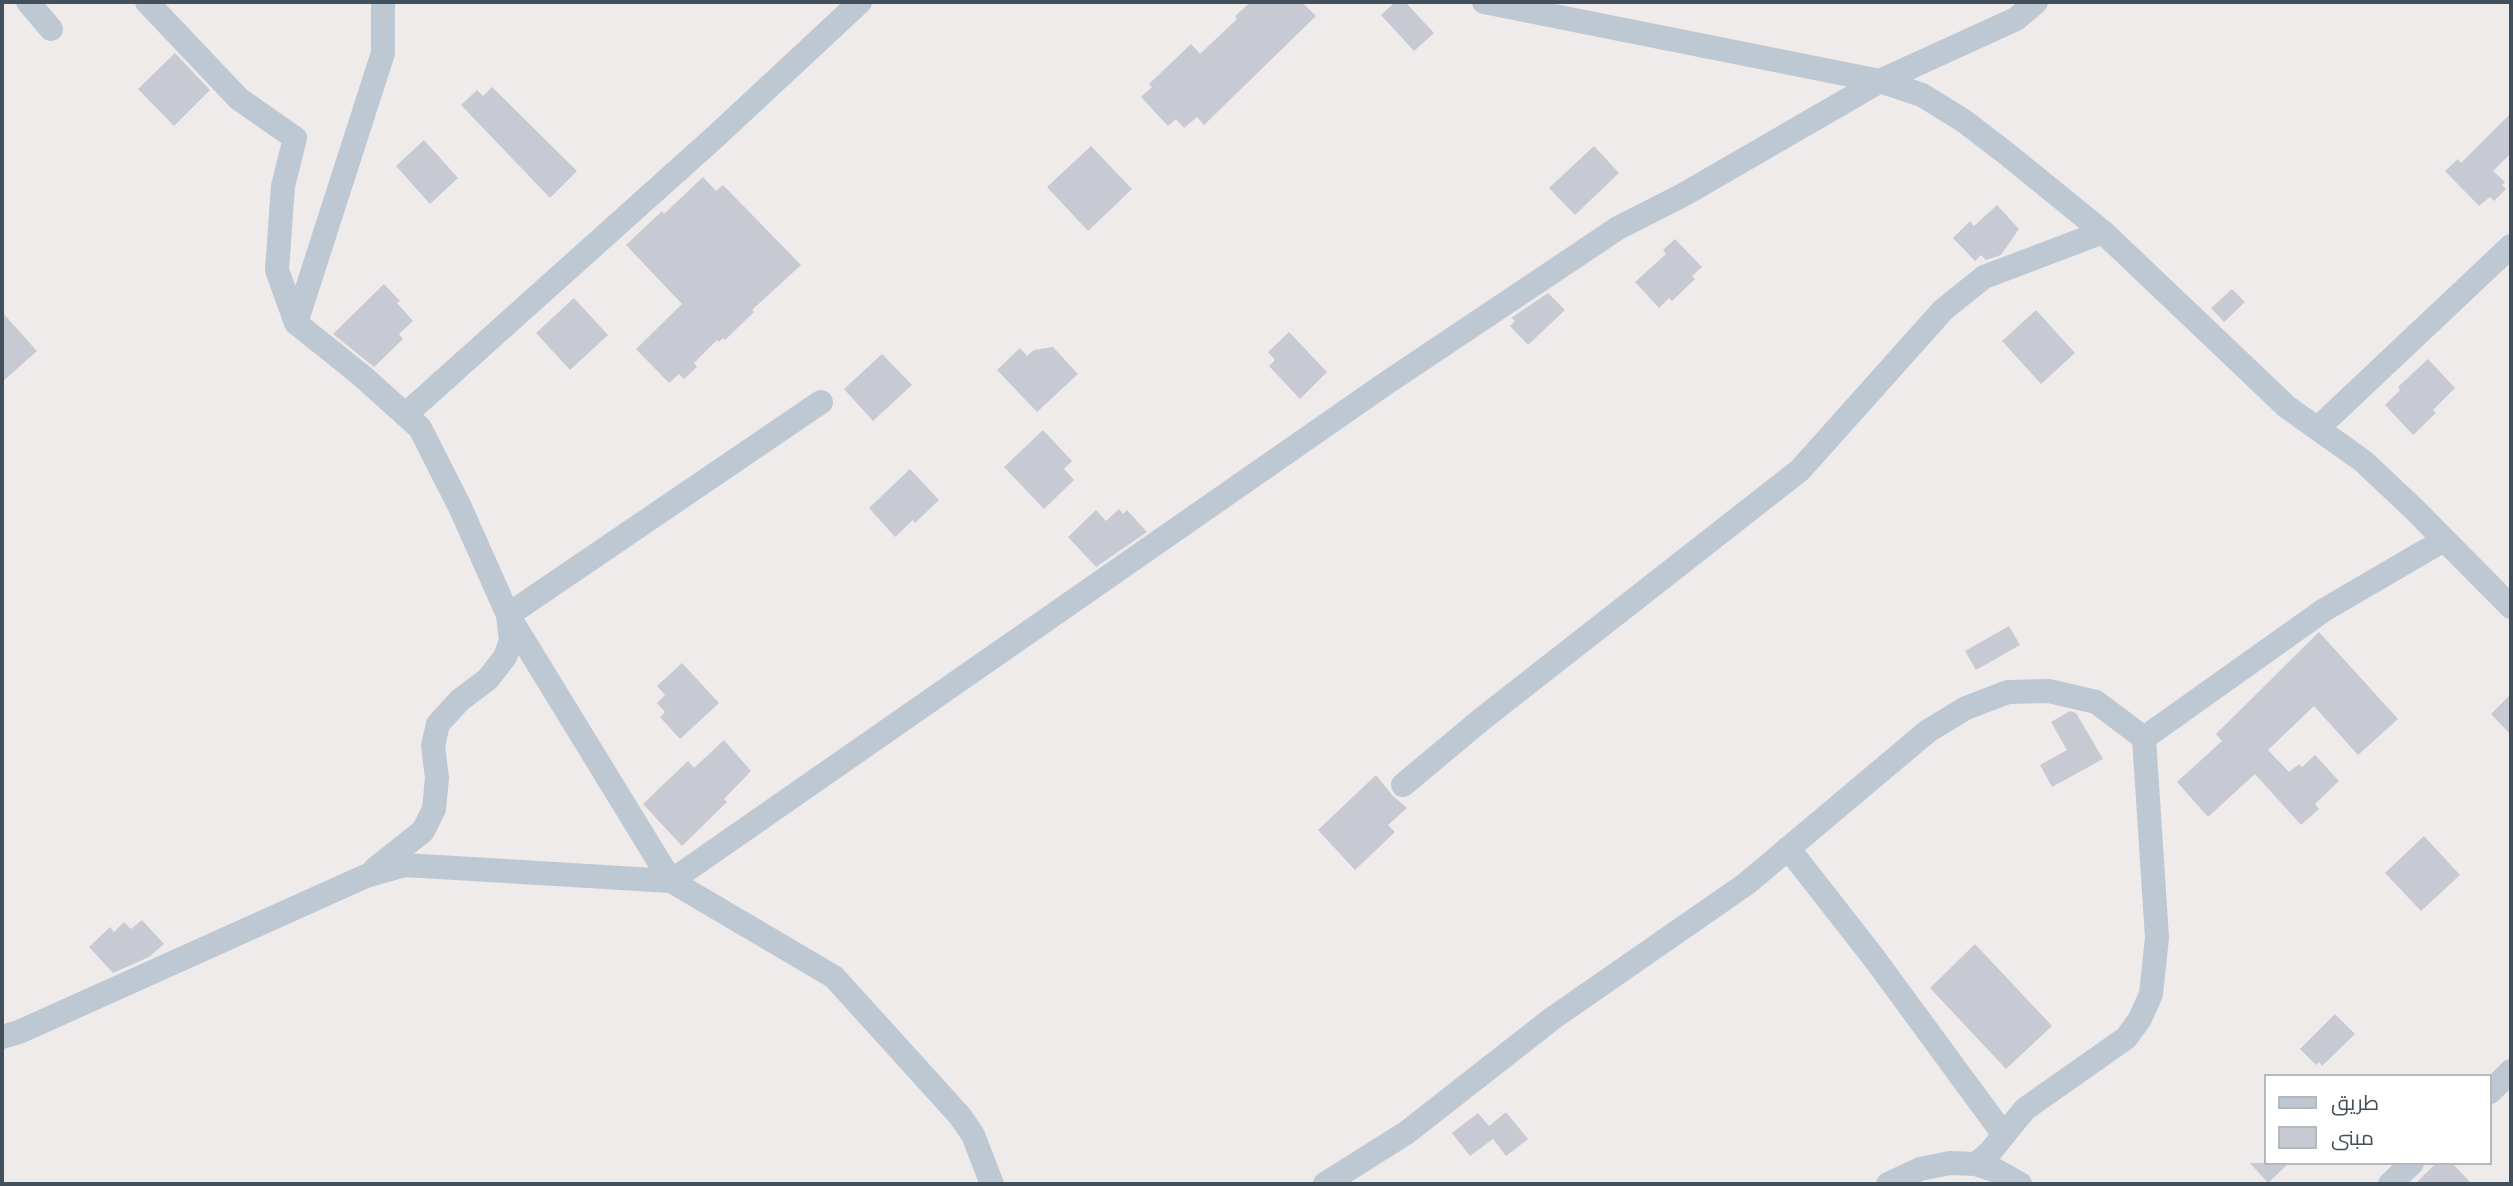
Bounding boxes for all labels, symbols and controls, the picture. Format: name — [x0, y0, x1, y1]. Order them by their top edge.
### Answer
legend — [2264, 1074, 2492, 1165]
text: طريق — [2331, 1089, 2379, 1114]
text: مبنى — [2331, 1124, 2374, 1149]

